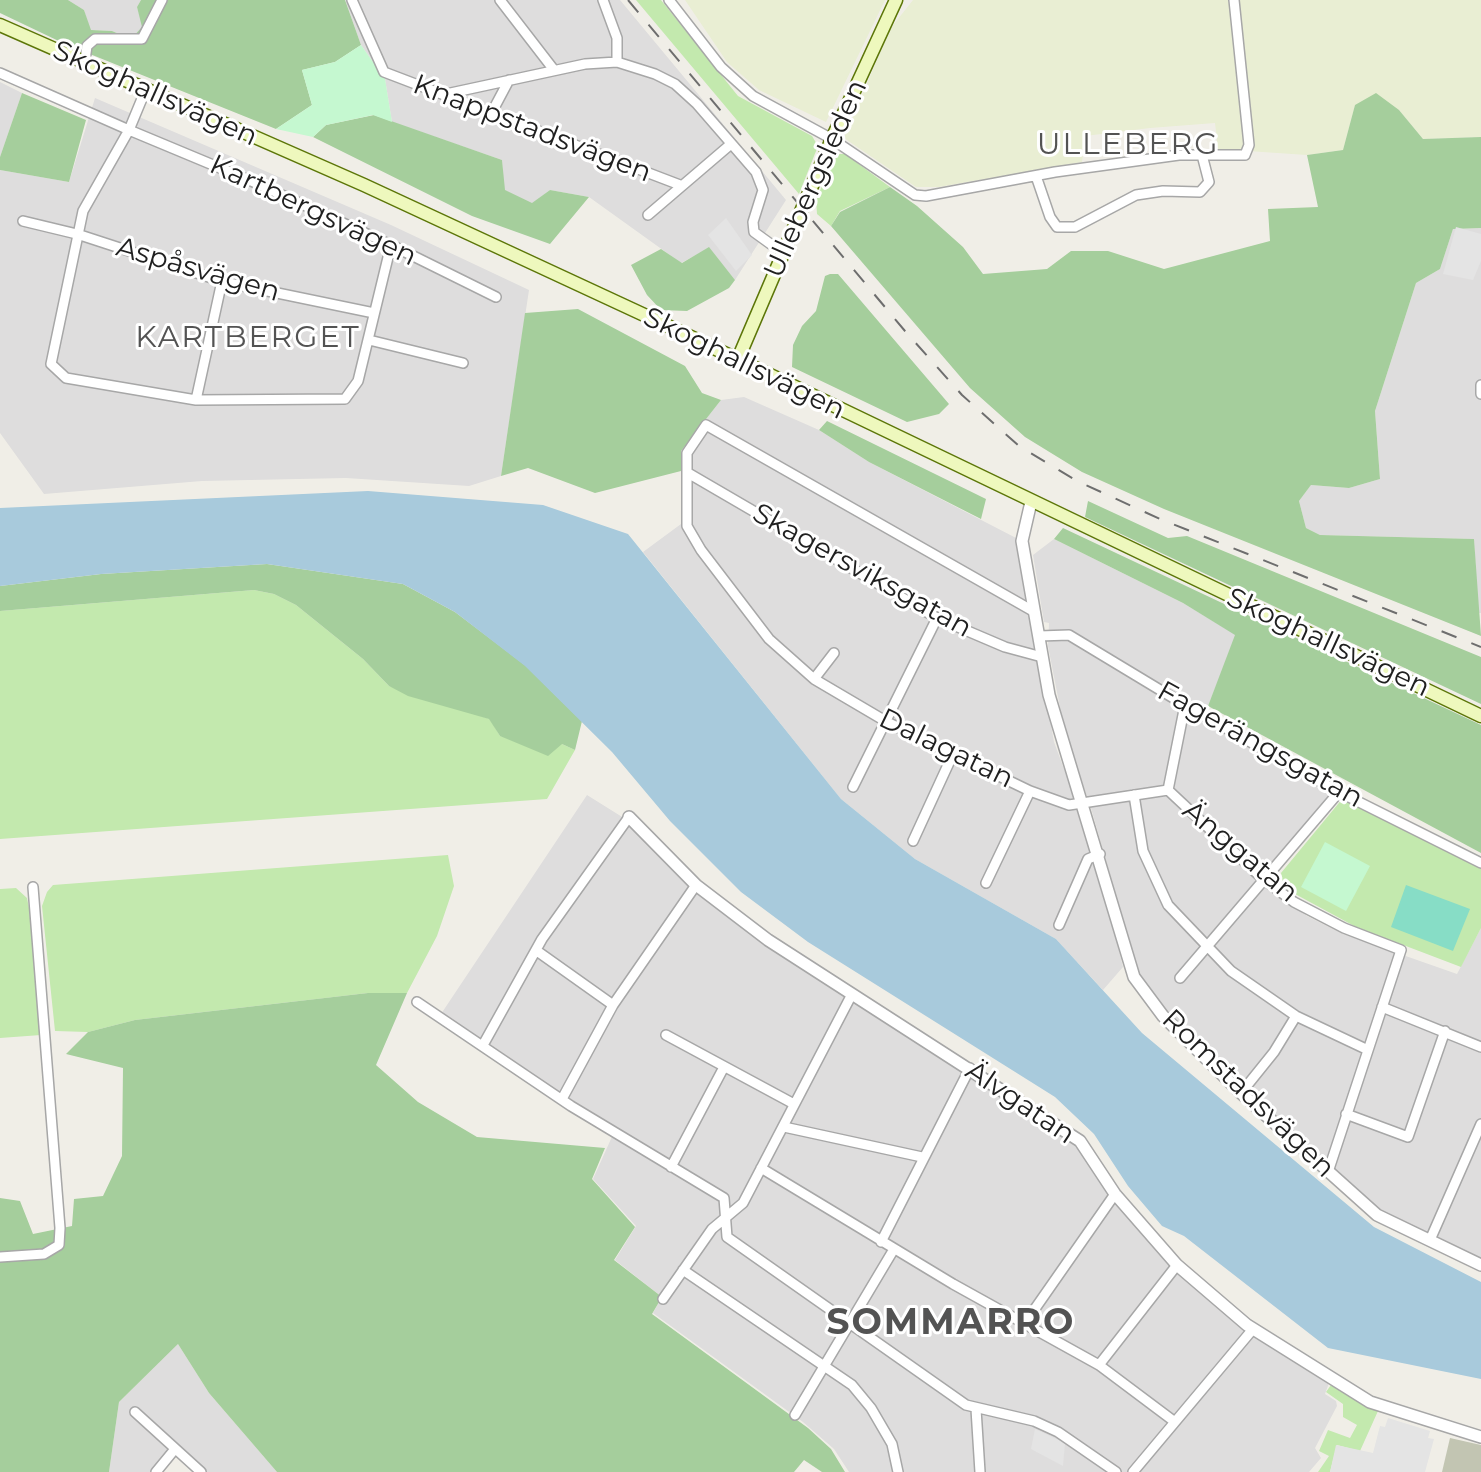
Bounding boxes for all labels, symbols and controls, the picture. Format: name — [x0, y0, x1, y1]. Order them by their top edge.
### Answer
street label: Skoghallsvägen — [48, 34, 262, 154]
street label: Knappstadsvägen — [408, 68, 656, 190]
street label: Ullebergsleden — [757, 75, 875, 283]
district label: ULLEBERG — [1037, 127, 1219, 163]
street label: Kartbergsvägen — [204, 148, 422, 274]
street label: Aspåsvägen — [112, 231, 284, 309]
street label: Skoghallsvägen — [638, 301, 850, 427]
district label: KARTBERGET — [135, 320, 361, 356]
street label: Skagersviksgatan — [747, 497, 977, 645]
street label: Skoghallsvägen — [1221, 581, 1435, 705]
street label: Fagerängsgatan — [1151, 675, 1369, 815]
street label: Dalagatan — [873, 702, 1019, 796]
street label: Änggatan — [1176, 794, 1304, 910]
street label: Romstadsvägen — [1155, 1003, 1341, 1185]
street label: Älvgatan — [959, 1054, 1081, 1152]
district label: SOMMARRO — [827, 1301, 1075, 1345]

